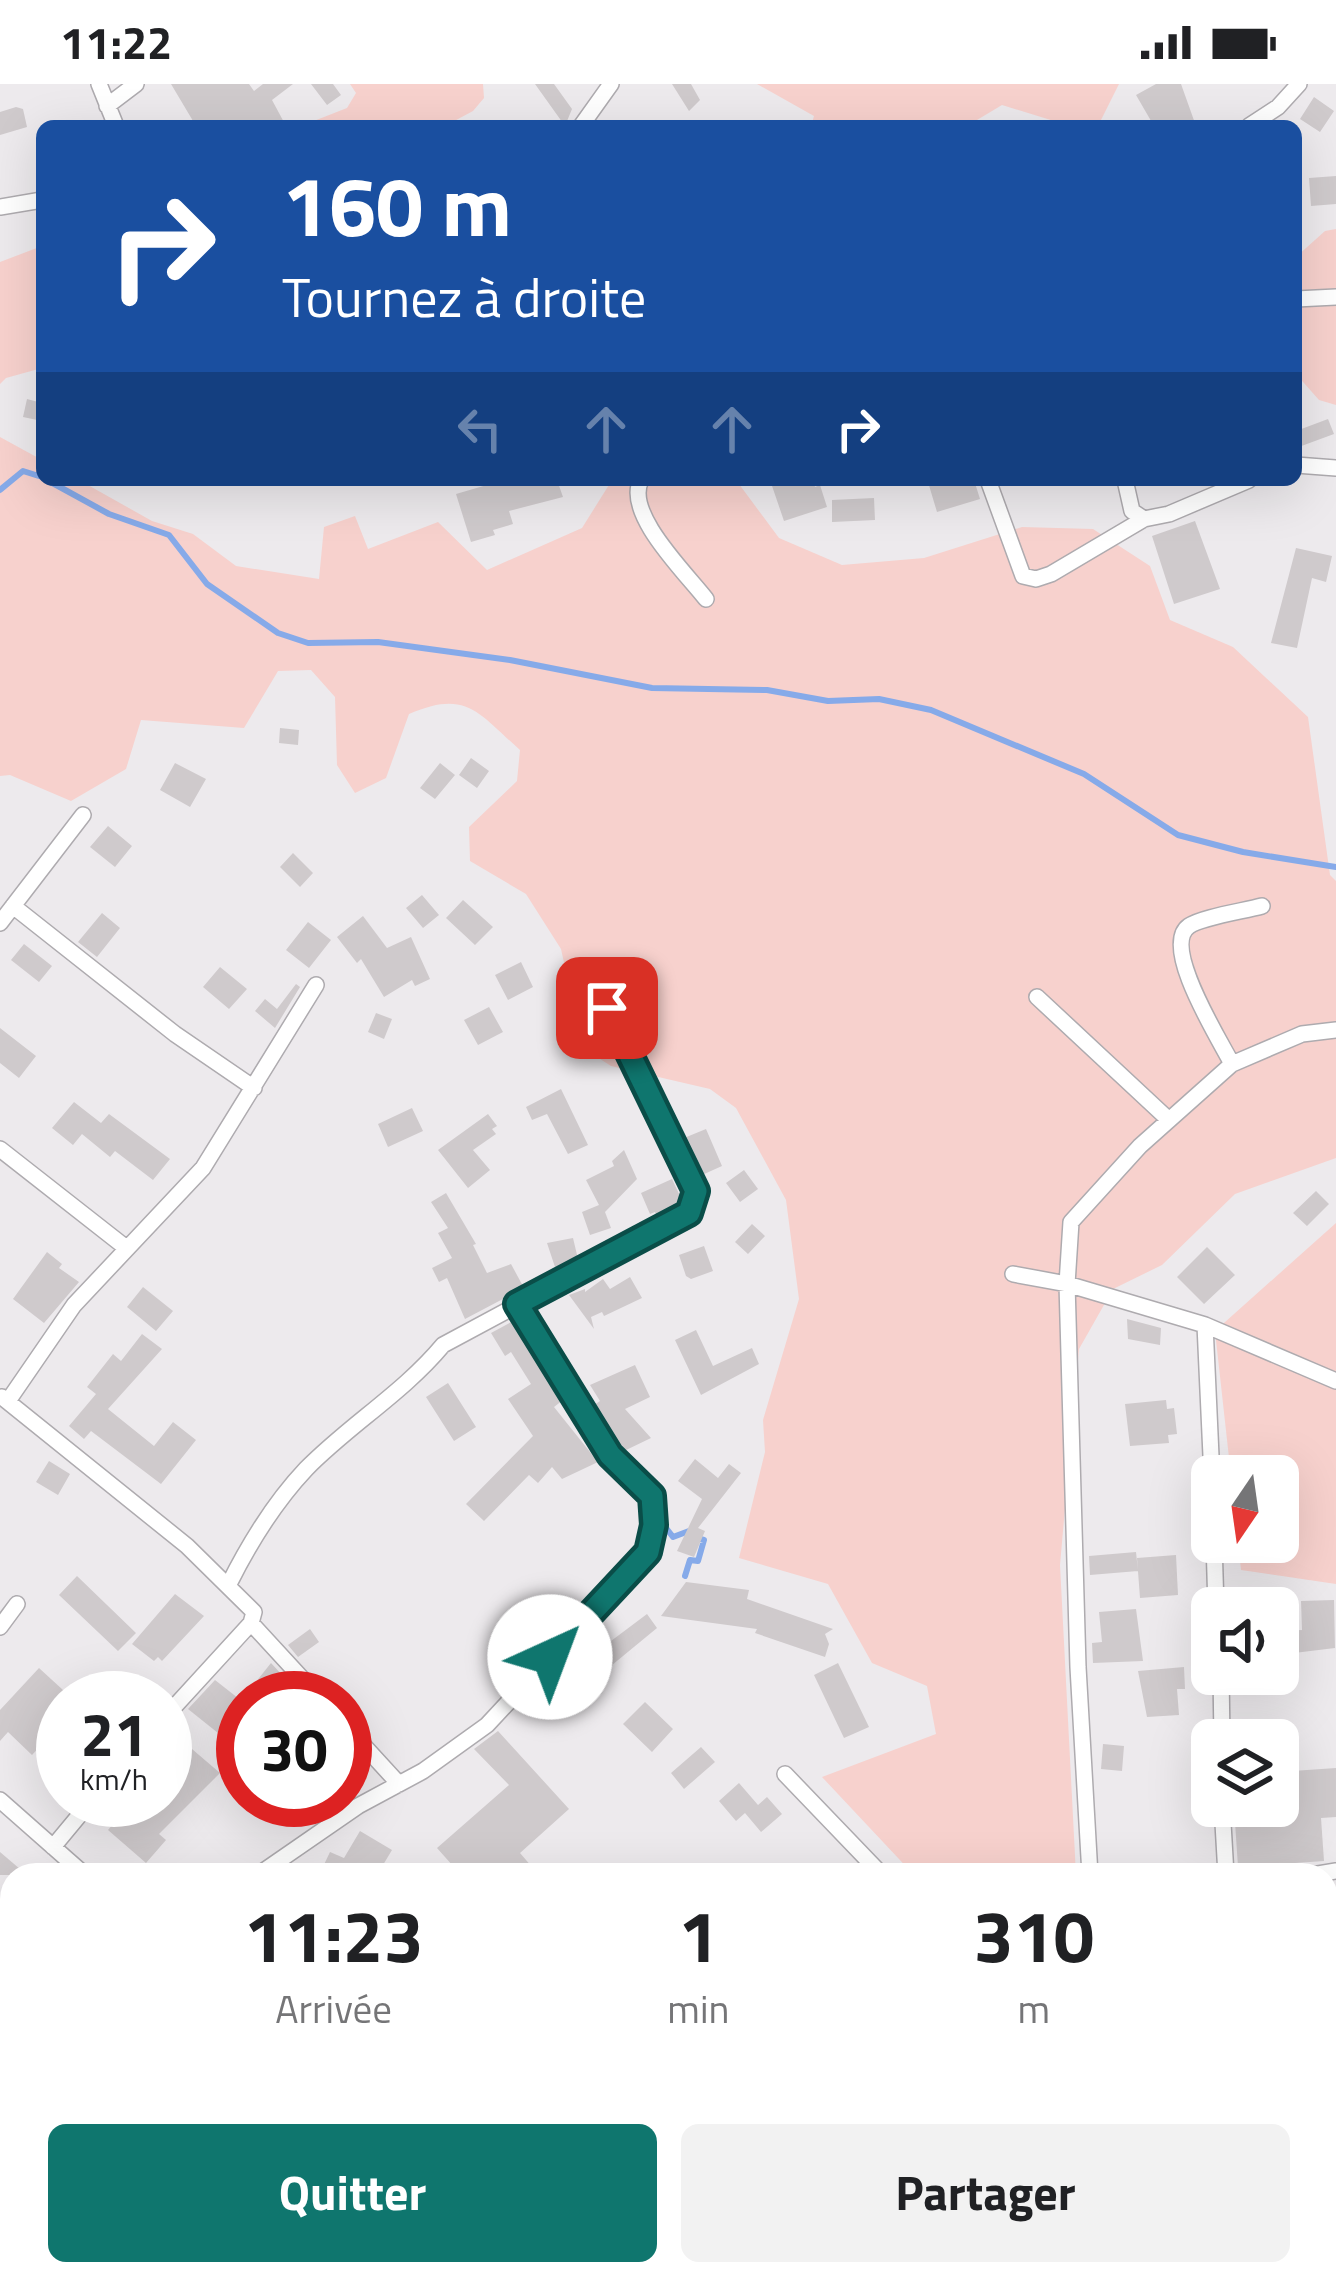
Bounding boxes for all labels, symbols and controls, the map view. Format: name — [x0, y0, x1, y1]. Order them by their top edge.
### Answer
text: 11:22 — [60, 8, 172, 76]
text: 160 m — [282, 141, 512, 269]
icon: right — [84, 168, 240, 324]
text: Tournez à droite — [282, 256, 646, 338]
icon: left — [447, 396, 513, 462]
icon: ahead — [573, 396, 639, 462]
icon: ahead — [699, 396, 765, 462]
icon: right — [825, 396, 891, 462]
pin — [556, 957, 658, 1059]
icon: arrive — [574, 975, 640, 1041]
north arrow — [1191, 1455, 1299, 1563]
map controls — [1191, 1455, 1299, 1827]
button: sound — [1191, 1587, 1299, 1695]
position arrow — [487, 1594, 613, 1720]
speed limit sign: 30 — [216, 1671, 372, 1827]
text: 21 — [80, 1688, 148, 1779]
button: layers — [1191, 1719, 1299, 1827]
text: km/h — [80, 1756, 148, 1802]
text: 11:23 — [244, 1880, 424, 1990]
text: 1 — [678, 1880, 719, 1990]
text: 310 — [973, 1880, 1094, 1990]
text: Arrivée — [275, 1979, 392, 2038]
text: min — [667, 1979, 729, 2038]
text: m — [1017, 1979, 1050, 2038]
button: Quitter — [48, 2124, 657, 2262]
button: Partager — [681, 2124, 1290, 2262]

